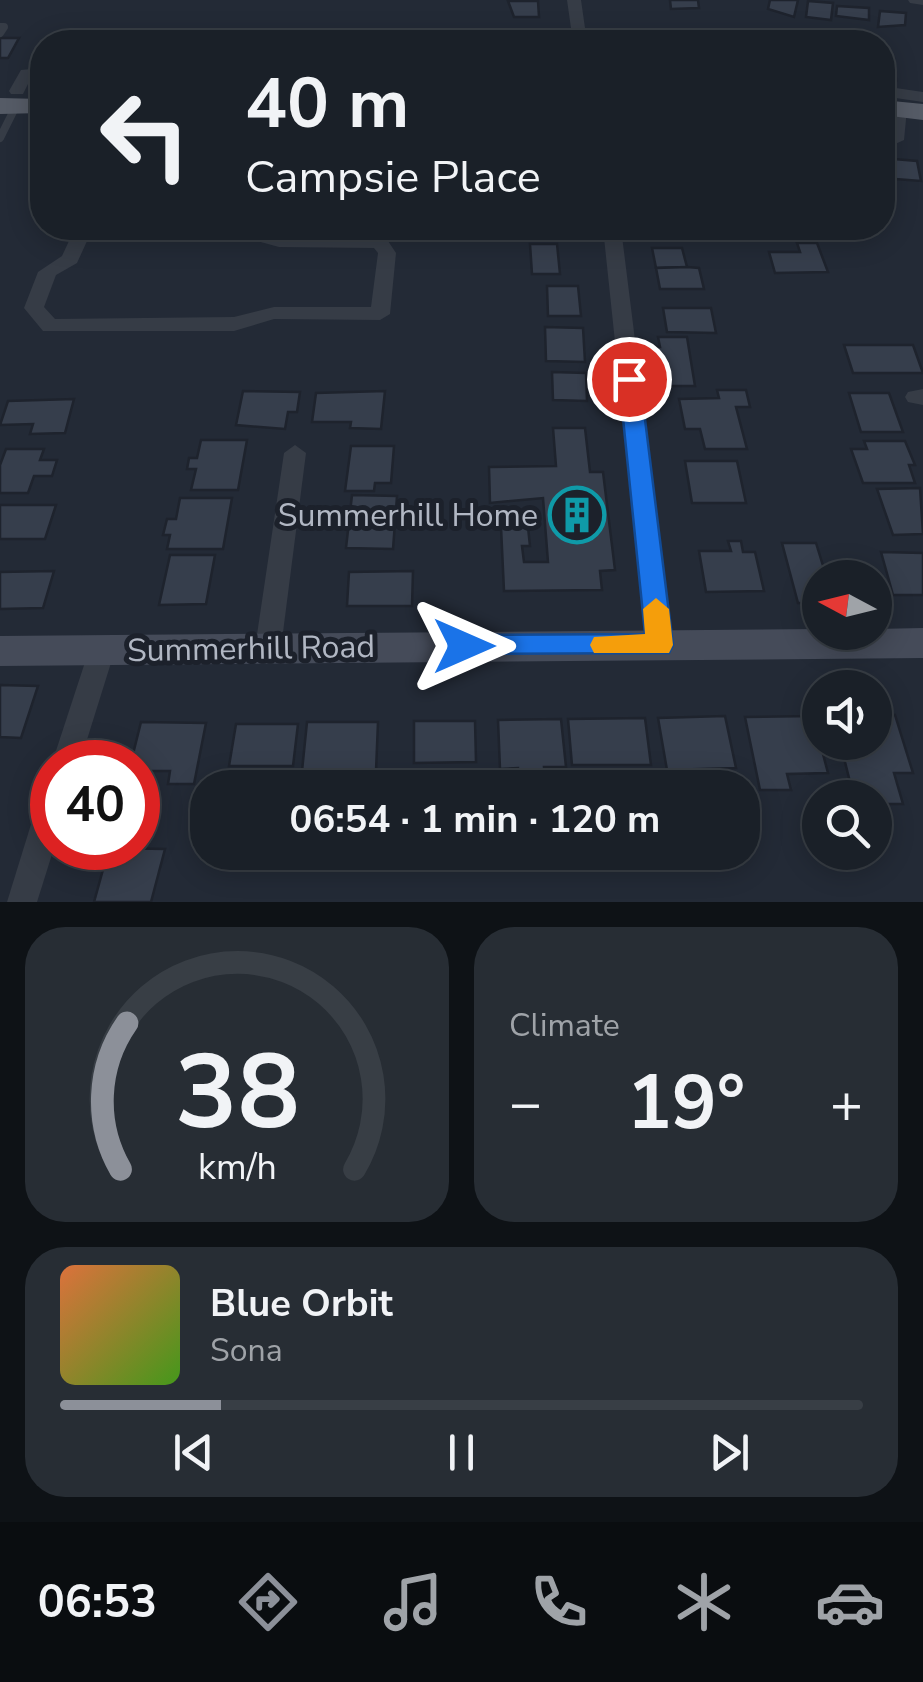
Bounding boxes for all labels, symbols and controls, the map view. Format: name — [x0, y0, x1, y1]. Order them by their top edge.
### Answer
text: 40 m — [245, 56, 409, 152]
icon: left — [80, 70, 210, 200]
text: Campsie Place — [245, 147, 541, 208]
pin — [587, 337, 672, 422]
icon: arrive — [602, 352, 657, 407]
building icon: Summerhill Home — [547, 485, 607, 545]
place label: Summerhill Home — [278, 494, 538, 537]
north arrow — [802, 560, 892, 650]
map controls — [802, 560, 892, 870]
position arrow — [412, 594, 516, 698]
street label: Summerhill Road — [127, 625, 375, 672]
button: sound — [802, 670, 892, 760]
speed limit sign: 40 — [30, 740, 160, 870]
button: search — [802, 780, 892, 870]
text: 06:54 · 1 min · 120 m — [290, 794, 660, 845]
text: Climate — [509, 1004, 620, 1047]
text: 38 — [175, 1022, 299, 1164]
text: 19° — [627, 1052, 745, 1154]
text: − — [509, 1066, 542, 1141]
text: + — [830, 1066, 863, 1141]
text: km/h — [198, 1143, 276, 1192]
text: Blue Orbit — [210, 1278, 393, 1329]
text: Sona — [210, 1329, 283, 1372]
icon: previous — [166, 1425, 221, 1480]
icon: pause — [434, 1425, 489, 1480]
icon: next — [702, 1425, 757, 1480]
icon: directions — [233, 1567, 303, 1637]
icon: music — [378, 1567, 448, 1637]
icon: phone — [524, 1567, 594, 1637]
icon: climate — [669, 1567, 739, 1637]
icon: car — [815, 1567, 885, 1637]
text: 06:53 — [38, 1572, 157, 1633]

